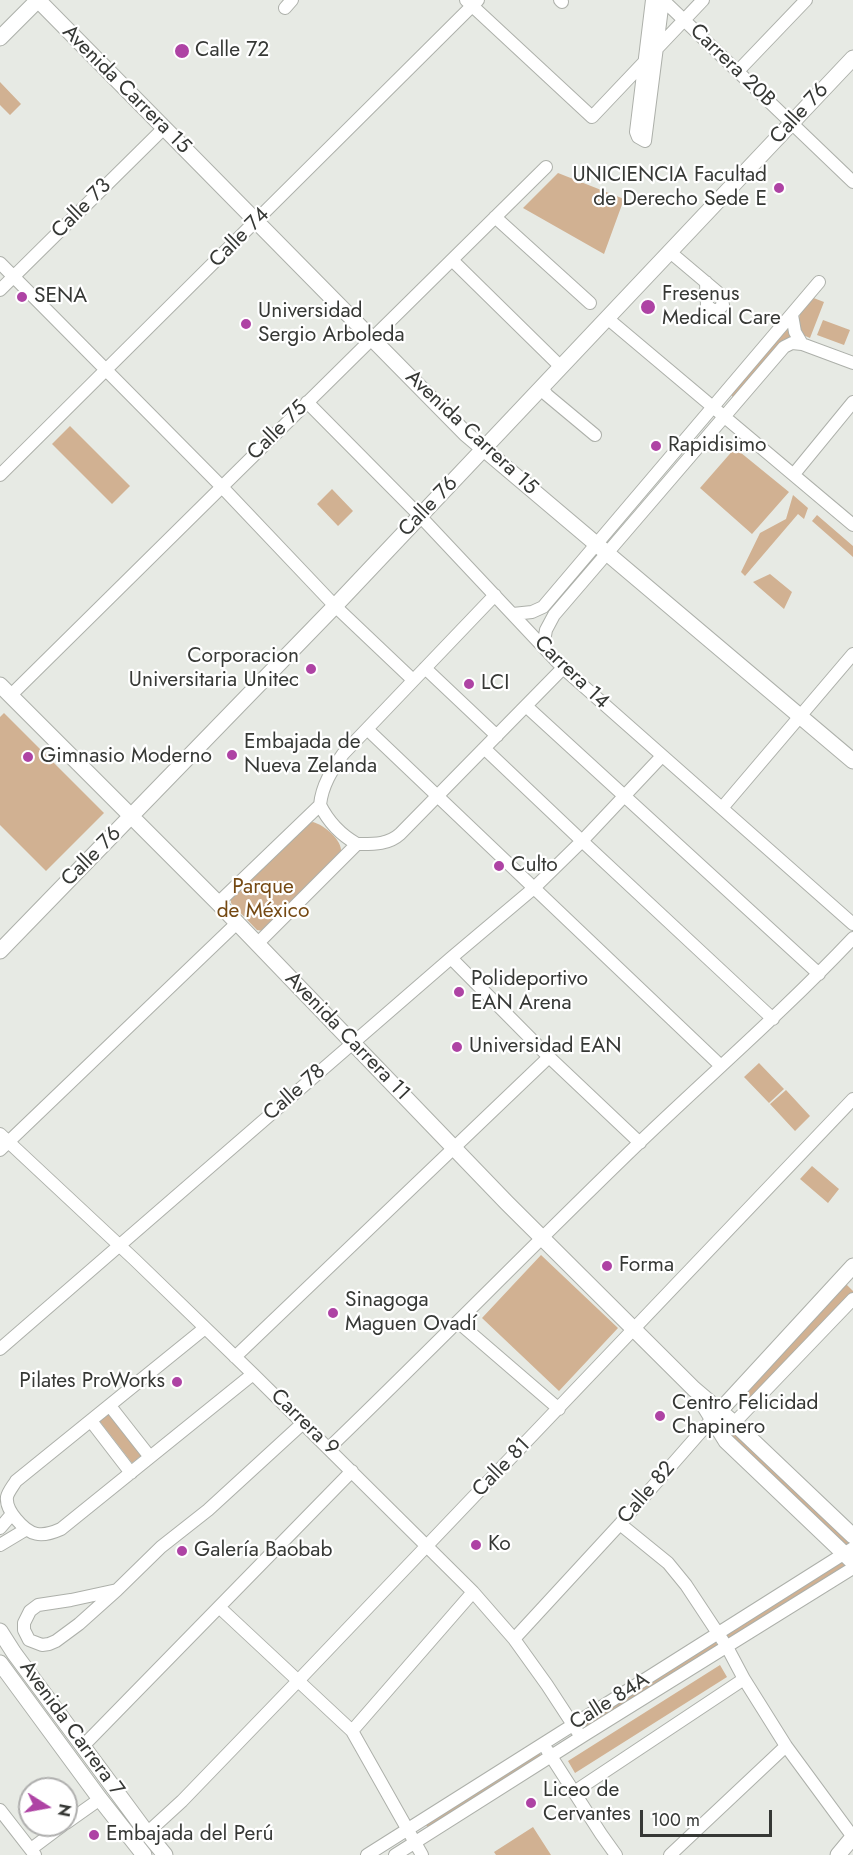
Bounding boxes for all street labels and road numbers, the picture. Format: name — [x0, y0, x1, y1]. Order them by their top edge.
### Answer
street label: Carrera 20B — [684, 19, 780, 113]
street label: Avenida Carrera 15 — [56, 20, 196, 160]
street label: Calle 76 — [765, 78, 835, 150]
street label: Calle 73 — [47, 174, 117, 244]
street label: Calle 74 — [205, 203, 275, 273]
street label: Avenida Carrera 15 — [400, 365, 542, 501]
street label: Calle 75 — [243, 396, 313, 466]
street label: Calle 76 — [394, 471, 464, 543]
street label: Carrera 14 — [528, 631, 614, 715]
street label: Calle 76 — [57, 822, 127, 892]
street label: Avenida Carrera 11 — [279, 967, 415, 1107]
street label: Calle 78 — [259, 1059, 331, 1127]
street label: Carrera 9 — [265, 1384, 343, 1462]
street label: Calle 81 — [468, 1433, 536, 1503]
street label: Calle 82 — [613, 1457, 681, 1529]
street label: Avenida Carrera 7 — [13, 1656, 129, 1802]
street label: Calle 84A — [566, 1668, 654, 1736]

